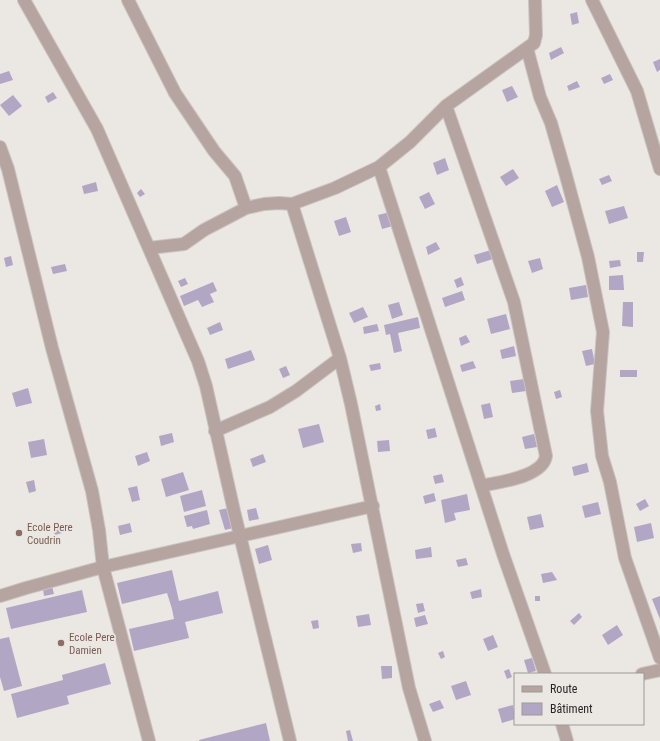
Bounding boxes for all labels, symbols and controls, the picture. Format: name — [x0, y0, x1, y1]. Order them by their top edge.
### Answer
place label: Ecole Pere Coudrin — [27, 521, 73, 547]
marker: Ecole Pere Coudrin — [14, 528, 24, 538]
place label: Ecole Pere Damien — [69, 631, 115, 657]
marker: Ecole Pere Damien — [56, 638, 66, 648]
legend — [514, 673, 644, 725]
text: Route — [550, 682, 578, 696]
text: Bâtiment — [550, 702, 593, 716]

